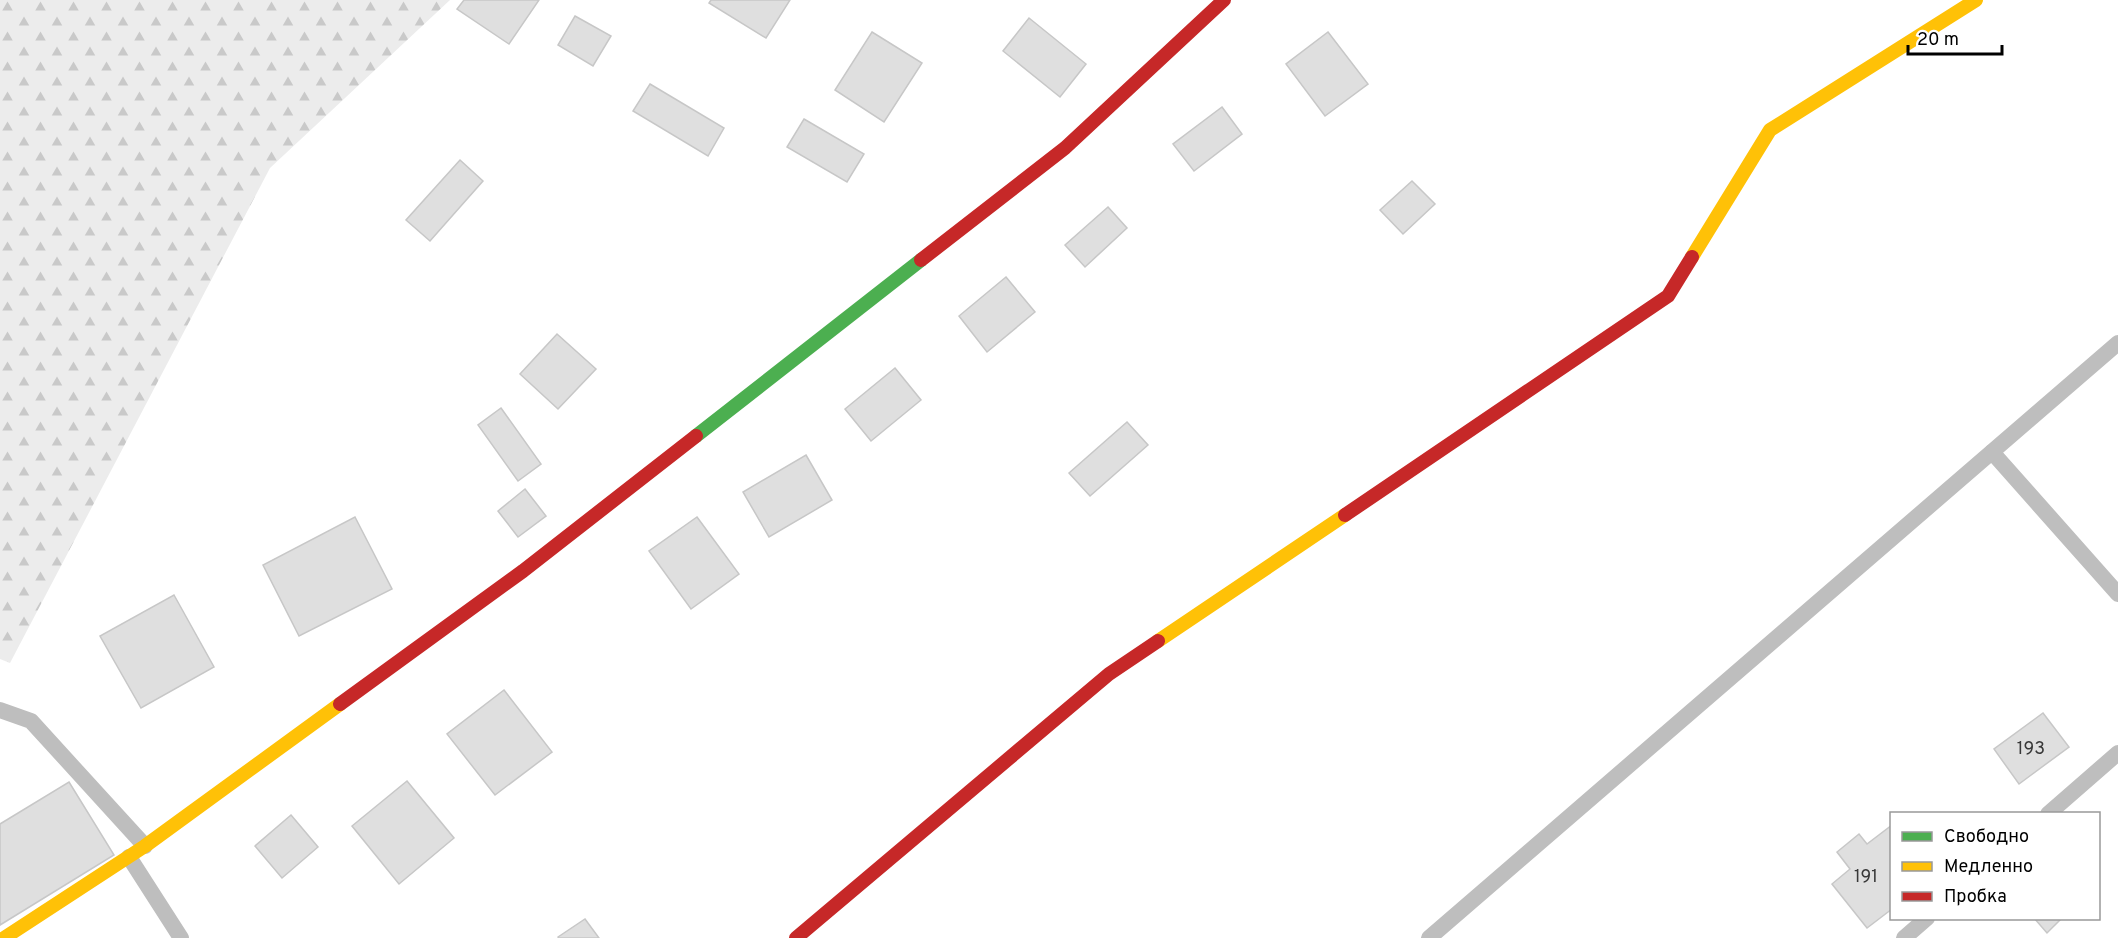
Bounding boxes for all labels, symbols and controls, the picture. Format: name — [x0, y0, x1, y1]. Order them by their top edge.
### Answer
scale bar — [1908, 18, 2002, 56]
text: 20 m — [1917, 29, 1959, 52]
house number: 193 — [2017, 738, 2045, 761]
legend — [1890, 812, 2100, 920]
text: Свободно — [1944, 826, 2029, 849]
text: Медленно — [1944, 856, 2033, 879]
house number: 191 — [1854, 866, 1878, 889]
text: Пробка — [1944, 886, 2007, 909]

